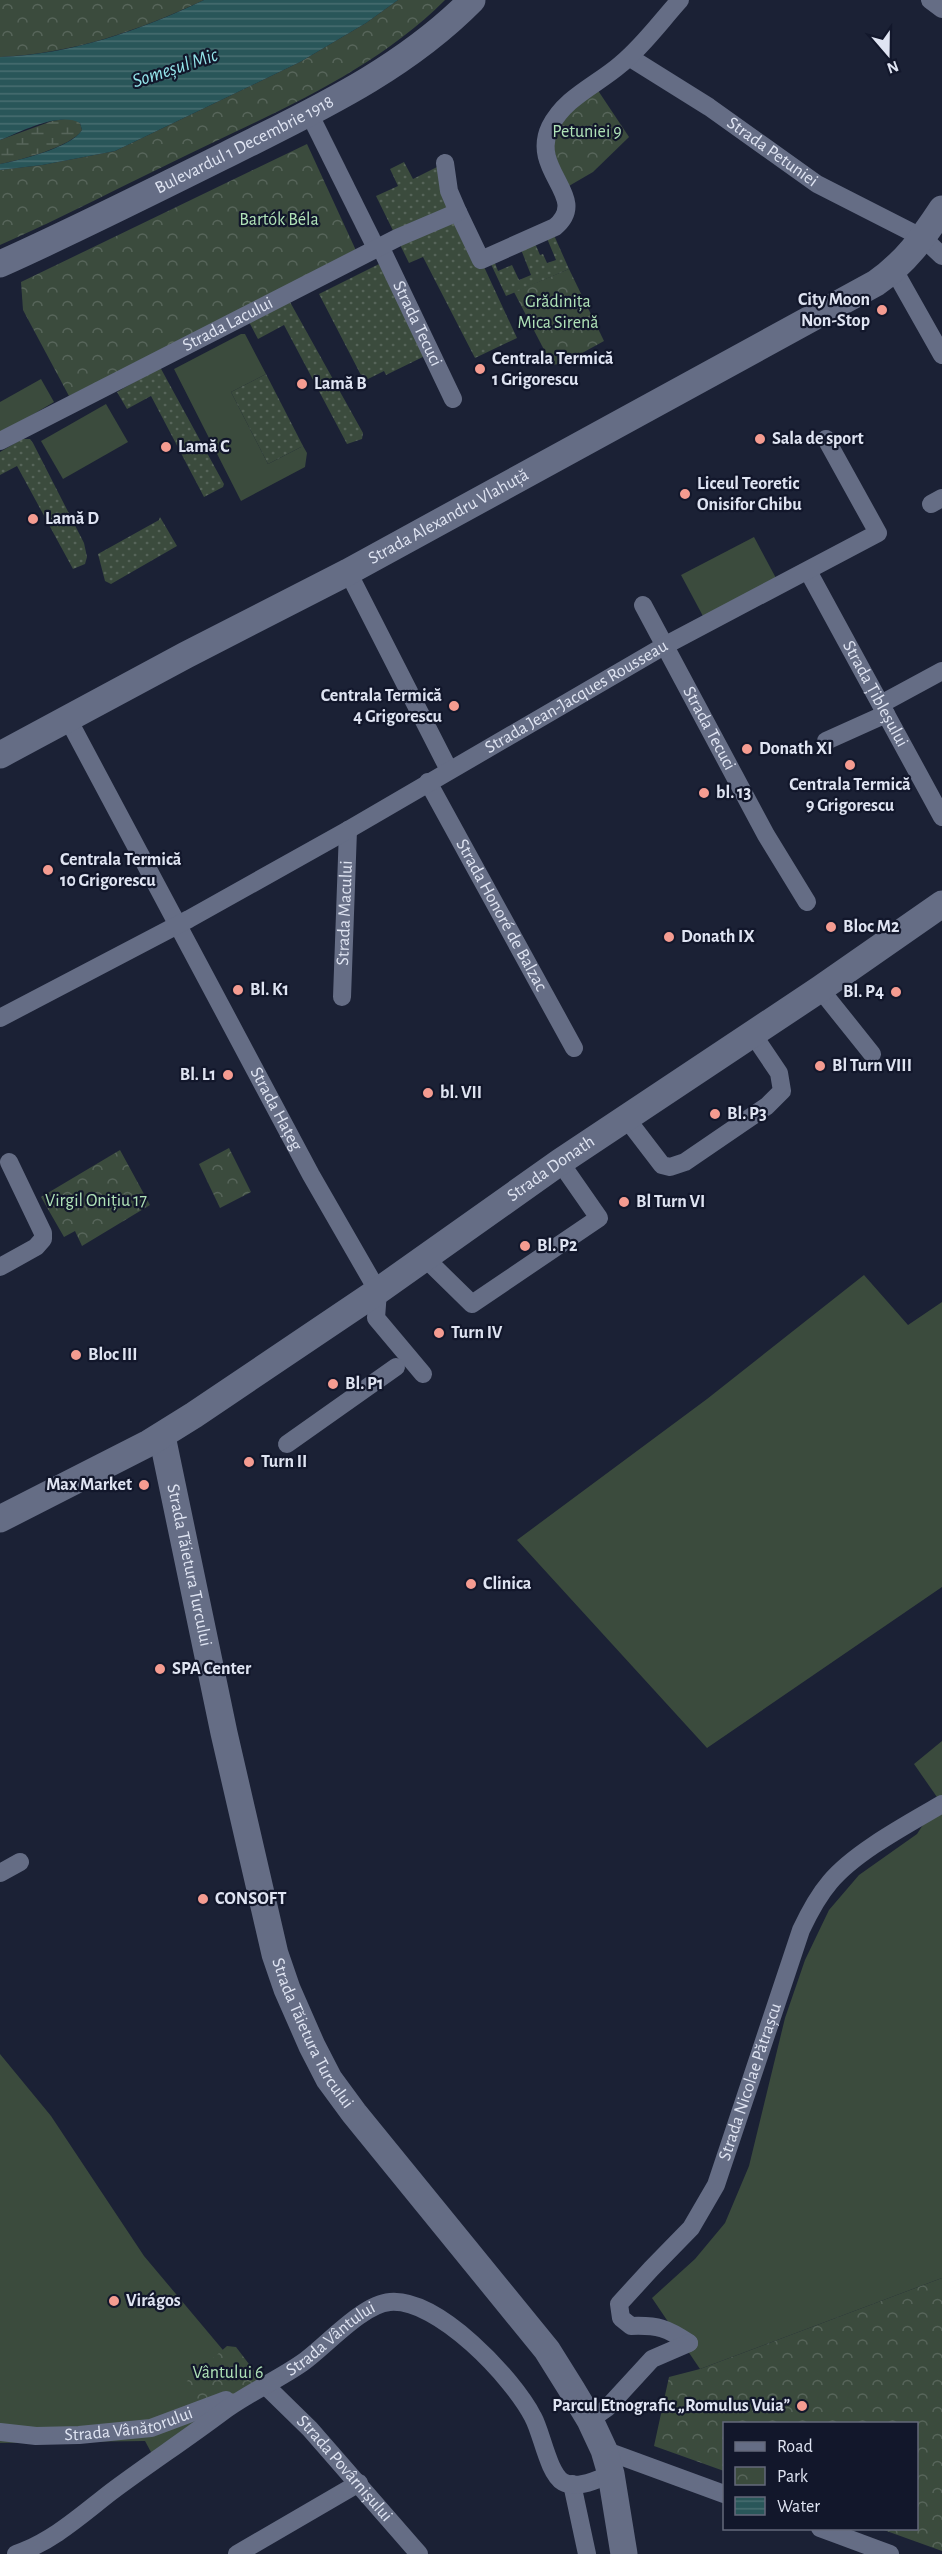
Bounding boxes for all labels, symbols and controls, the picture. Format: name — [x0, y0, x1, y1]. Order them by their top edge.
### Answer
north arrow — [858, 24, 918, 84]
water label: Someșul Mic — [130, 45, 221, 92]
text: N — [885, 58, 901, 77]
street label: Bulevardul 1 Decembrie 1918 — [152, 92, 337, 198]
street label: Strada Petuniei — [724, 114, 821, 190]
park label: Petuniei 9 — [552, 123, 622, 141]
park label: Bartók Béla — [239, 211, 319, 229]
street label: Strada Tecuci — [389, 278, 445, 369]
place label: City Moon Non-Stop — [798, 291, 870, 330]
park label: Grădinița Mica Sirenă — [517, 293, 599, 332]
street label: Strada Lacului — [180, 294, 276, 355]
marker: City Moon Non-Stop — [875, 303, 889, 317]
place label: Centrala Termică 1 Grigorescu — [492, 350, 614, 389]
marker: Centrala Termică 1 Grigorescu — [473, 362, 487, 376]
place label: Lamă B — [314, 375, 367, 393]
marker: Lamă B — [295, 377, 309, 391]
place label: Sala de sport — [772, 430, 864, 448]
marker: Sala de sport — [753, 432, 767, 446]
place label: Lamă C — [178, 438, 230, 456]
marker: Lamă C — [159, 440, 173, 454]
street label: Strada Alexandru Vlahuță — [366, 466, 532, 568]
place label: Liceul Teoretic Onisifor Ghibu — [697, 475, 802, 514]
marker: Liceul Teoretic Onisifor Ghibu — [678, 487, 692, 501]
place label: Lamă D — [45, 510, 99, 528]
marker: Lamă D — [26, 512, 40, 526]
street label: Strada Jean-Jacques Rousseau — [482, 637, 671, 757]
street label: Strada Țibleșului — [839, 638, 911, 750]
street label: Strada Tecuci — [679, 684, 739, 773]
place label: Centrala Termică 4 Grigorescu — [321, 687, 443, 726]
marker: Centrala Termică 4 Grigorescu — [447, 699, 461, 713]
place label: Donath XI — [759, 740, 833, 758]
marker: Donath XI — [740, 742, 754, 756]
marker: Centrala Termică 9 Grigorescu — [843, 758, 857, 772]
place label: Centrala Termică 9 Grigorescu — [789, 776, 911, 815]
place label: bl. 13 — [716, 784, 751, 802]
marker: bl. 13 — [697, 786, 711, 800]
street label: Strada Honoré de Balzac — [452, 836, 550, 994]
place label: Centrala Termică 10 Grigorescu — [60, 851, 182, 890]
street label: Strada Macului — [334, 860, 356, 966]
marker: Centrala Termică 10 Grigorescu — [41, 863, 55, 877]
place label: Bloc M2 — [843, 918, 900, 936]
marker: Bloc M2 — [824, 920, 838, 934]
place label: Donath IX — [681, 928, 755, 946]
marker: Donath IX — [662, 930, 676, 944]
place label: Bl. K1 — [250, 981, 289, 999]
marker: Bl. K1 — [231, 983, 245, 997]
place label: Bl. P4 — [843, 983, 884, 1001]
marker: Bl. P4 — [889, 985, 903, 999]
place label: Bl Turn VIII — [832, 1057, 912, 1075]
marker: Bl Turn VIII — [813, 1059, 827, 1073]
street label: Strada Hațeg — [246, 1064, 305, 1154]
place label: Bl. L1 — [180, 1066, 216, 1084]
marker: Bl. L1 — [221, 1068, 235, 1082]
place label: bl. VII — [440, 1084, 482, 1102]
marker: bl. VII — [421, 1086, 435, 1100]
place label: Bl. P3 — [727, 1105, 767, 1123]
marker: Bl. P3 — [708, 1107, 722, 1121]
street label: Strada Donath — [504, 1133, 598, 1205]
park label: Virgil Onițiu 17 — [45, 1192, 147, 1211]
place label: Bl Turn VI — [636, 1193, 705, 1211]
marker: Bl Turn VI — [617, 1195, 631, 1209]
place label: Bl. P2 — [537, 1237, 578, 1255]
marker: Bl. P2 — [518, 1239, 532, 1253]
place label: Turn IV — [451, 1324, 503, 1342]
marker: Turn IV — [432, 1326, 446, 1340]
place label: Bloc III — [88, 1346, 138, 1364]
marker: Bloc III — [69, 1348, 83, 1362]
place label: Bl. P1 — [345, 1375, 383, 1393]
marker: Bl. P1 — [326, 1377, 340, 1391]
place label: Turn II — [261, 1453, 307, 1471]
marker: Turn II — [242, 1455, 256, 1469]
place label: Max Market — [46, 1476, 132, 1494]
marker: Max Market — [137, 1478, 151, 1492]
street label: Strada Tăietura Turcului — [163, 1482, 215, 1648]
place label: Clinica — [483, 1575, 532, 1593]
marker: Clinica — [464, 1577, 478, 1591]
place label: SPA Center — [172, 1660, 252, 1678]
marker: SPA Center — [153, 1662, 167, 1676]
place label: CONSOFT — [215, 1890, 287, 1908]
marker: CONSOFT — [196, 1892, 210, 1906]
street label: Strada Tăietura Turcului — [268, 1956, 357, 2112]
street label: Strada Nicolae Pătrașcu — [716, 2001, 785, 2163]
place label: Virágos — [126, 2292, 181, 2310]
marker: Virágos — [107, 2294, 121, 2308]
street label: Strada Vântului — [283, 2299, 378, 2380]
park label: Vântului 6 — [193, 2364, 263, 2382]
place label: Parcul Etnografic „Romulus Vuia” — [552, 2397, 790, 2415]
marker: Parcul Etnografic „Romulus Vuia” — [795, 2399, 809, 2413]
street label: Strada Vânătorului — [64, 2404, 195, 2444]
street label: Strada Povârnișului — [293, 2412, 396, 2525]
legend — [723, 2422, 918, 2530]
text: Road — [777, 2438, 813, 2456]
text: Park — [777, 2468, 809, 2486]
text: Water — [777, 2498, 820, 2516]

